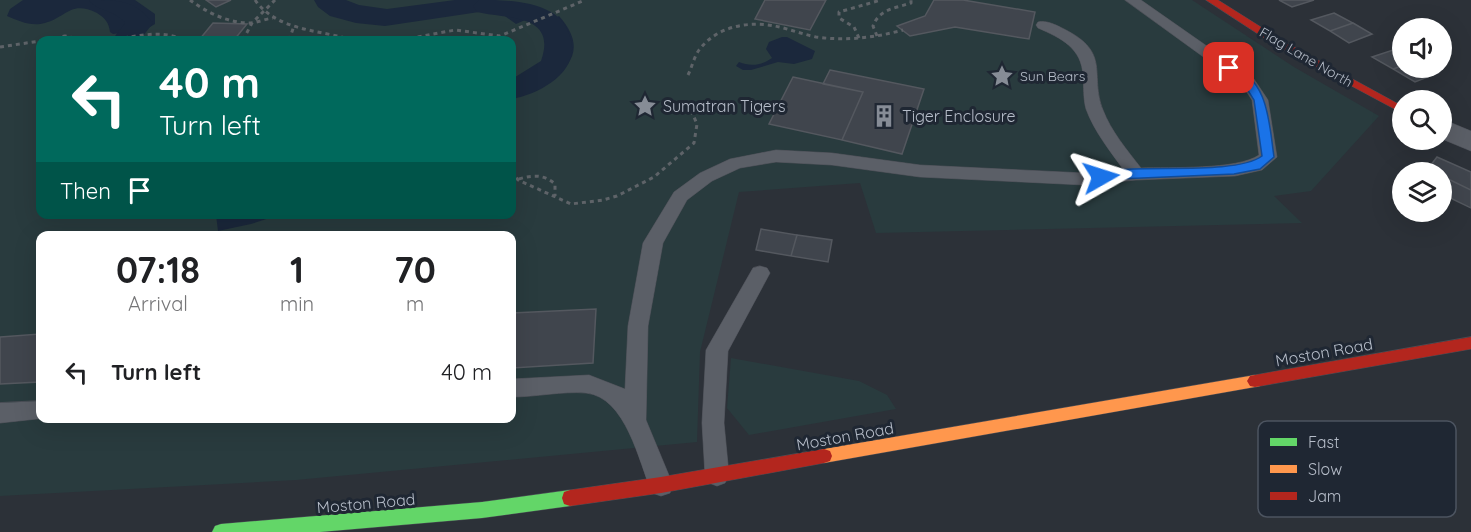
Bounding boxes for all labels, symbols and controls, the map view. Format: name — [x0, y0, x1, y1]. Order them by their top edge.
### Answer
map controls — [1392, 18, 1452, 222]
button: sound — [1392, 18, 1452, 78]
street label: Flag Lane North — [1256, 23, 1356, 91]
pin — [1203, 42, 1254, 93]
icon: arrive — [1212, 51, 1245, 84]
text: 40 m — [159, 56, 260, 109]
icon: left — [60, 60, 138, 138]
place icon: Sun Bears — [989, 63, 1015, 89]
place label: Sun Bears — [1020, 67, 1085, 85]
button: search — [1392, 90, 1452, 150]
place icon: Sumatran Tigers — [632, 93, 658, 119]
place label: Sumatran Tigers — [663, 96, 786, 116]
building icon: Tiger Enclosure — [871, 103, 897, 129]
place label: Tiger Enclosure — [902, 106, 1016, 126]
text: Turn left — [159, 108, 261, 142]
position arrow — [1069, 145, 1133, 209]
button: layers — [1392, 162, 1452, 222]
icon: arrive — [123, 174, 156, 207]
text: Then — [60, 177, 111, 205]
text: 07:18 — [116, 247, 200, 292]
text: 1 — [290, 247, 304, 292]
text: 70 — [394, 247, 436, 292]
text: Arrival — [128, 291, 188, 316]
text: min — [280, 291, 314, 316]
text: m — [406, 291, 424, 316]
street label: Moston Road — [1274, 334, 1374, 370]
icon: left — [60, 356, 93, 389]
text: Turn left — [111, 358, 201, 386]
text: 40 m — [441, 358, 492, 386]
street label: Moston Road — [795, 418, 895, 454]
legend — [1258, 421, 1456, 517]
text: Fast — [1308, 432, 1339, 452]
text: Slow — [1308, 459, 1342, 479]
text: Jam — [1308, 486, 1341, 506]
street label: Moston Road — [316, 489, 416, 517]

